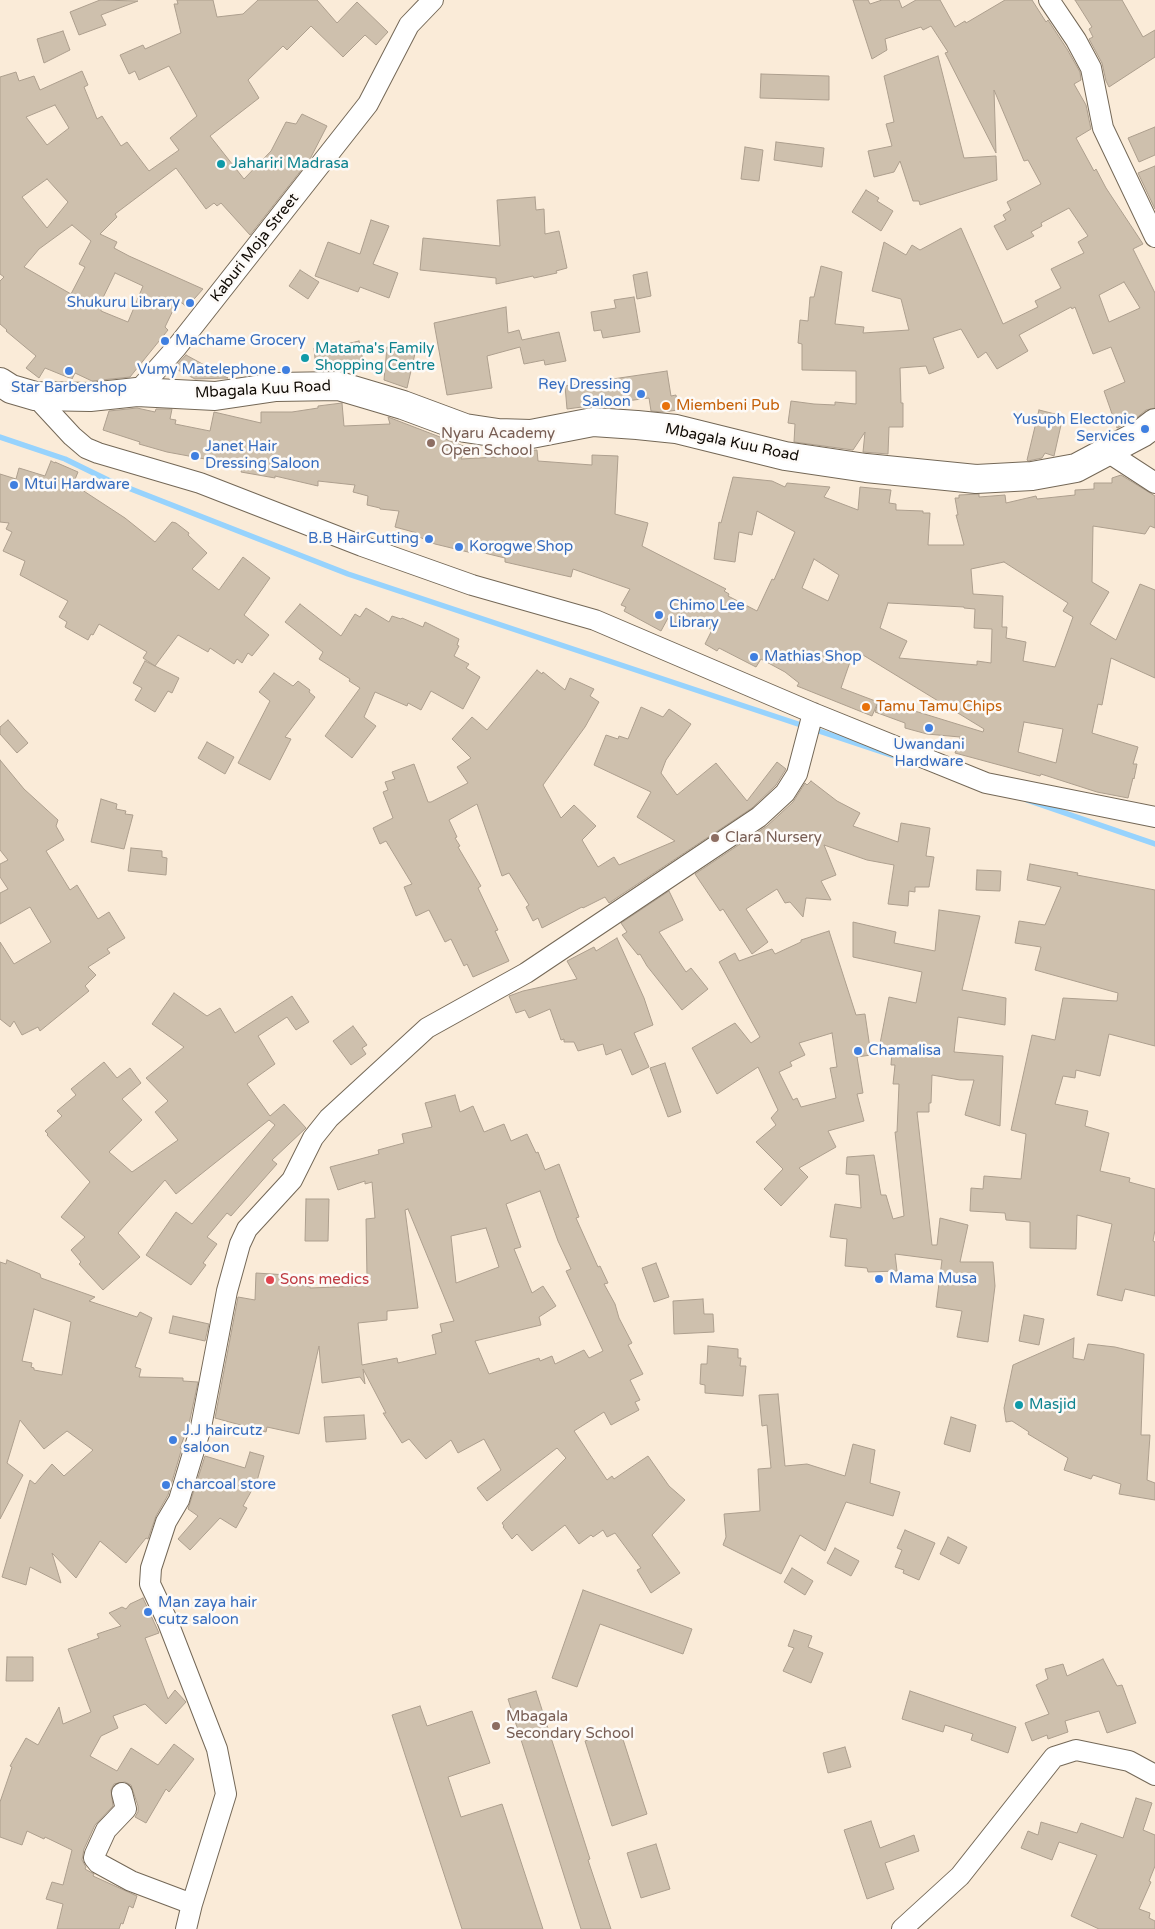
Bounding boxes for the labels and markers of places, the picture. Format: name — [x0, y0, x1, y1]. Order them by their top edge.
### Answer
place label: Jahariri Madrasa — [231, 155, 349, 173]
marker: Jahariri Madrasa — [215, 158, 227, 170]
place label: Shukuru Library — [67, 294, 180, 312]
marker: Shukuru Library — [184, 297, 196, 309]
place label: Machame Grocery — [175, 332, 306, 350]
marker: Machame Grocery — [159, 335, 171, 347]
place label: Matama's Family Shopping Centre — [315, 340, 435, 375]
marker: Matama's Family Shopping Centre — [299, 352, 311, 364]
place label: Vumy Matelephone — [137, 361, 276, 379]
marker: Vumy Matelephone — [280, 364, 292, 376]
marker: Star Barbershop — [63, 365, 75, 377]
place label: Rey Dressing Saloon — [538, 376, 631, 411]
place label: Star Barbershop — [11, 379, 127, 397]
marker: Rey Dressing Saloon — [635, 388, 647, 400]
place label: Miembeni Pub — [676, 397, 780, 415]
marker: Miembeni Pub — [660, 400, 672, 412]
place label: Yusuph Electonic Services — [1013, 411, 1135, 446]
marker: Yusuph Electonic Services — [1139, 423, 1151, 435]
place label: Nyaru Academy Open School — [441, 425, 555, 460]
marker: Nyaru Academy Open School — [425, 437, 437, 449]
place label: Janet Hair Dressing Saloon — [205, 438, 320, 473]
marker: Janet Hair Dressing Saloon — [189, 450, 201, 462]
place label: Mtui Hardware — [24, 476, 130, 494]
marker: Mtui Hardware — [8, 479, 20, 491]
place label: B.B HairCutting — [308, 530, 419, 548]
marker: B.B HairCutting — [423, 533, 435, 545]
place label: Korogwe Shop — [469, 538, 573, 556]
marker: Korogwe Shop — [453, 541, 465, 553]
place label: Chimo Lee Library — [669, 597, 745, 632]
marker: Chimo Lee Library — [653, 609, 665, 621]
place label: Mathias Shop — [764, 648, 862, 666]
marker: Mathias Shop — [748, 651, 760, 663]
place label: Tamu Tamu Chips — [876, 698, 1002, 716]
marker: Tamu Tamu Chips — [860, 701, 872, 713]
marker: Uwandani Hardware — [923, 722, 935, 734]
place label: Uwandani Hardware — [893, 736, 965, 771]
place label: Clara Nursery — [725, 829, 822, 847]
marker: Clara Nursery — [709, 832, 721, 844]
place label: Chamalisa — [868, 1042, 941, 1060]
marker: Chamalisa — [852, 1045, 864, 1057]
place label: Mama Musa — [889, 1270, 977, 1288]
place label: Sons medics — [280, 1271, 369, 1289]
marker: Mama Musa — [873, 1273, 885, 1285]
marker: Sons medics — [264, 1274, 276, 1286]
place label: Masjid — [1029, 1396, 1076, 1414]
marker: Masjid — [1013, 1399, 1025, 1411]
place label: J.J haircutz saloon — [183, 1422, 262, 1457]
marker: J.J haircutz saloon — [167, 1434, 179, 1446]
place label: charcoal store — [176, 1476, 276, 1494]
marker: charcoal store — [160, 1479, 172, 1491]
place label: Man zaya hair cutz saloon — [158, 1594, 257, 1629]
marker: Man zaya hair cutz saloon — [142, 1606, 154, 1618]
place label: Mbagala Secondary School — [506, 1708, 634, 1743]
marker: Mbagala Secondary School — [490, 1720, 502, 1732]

